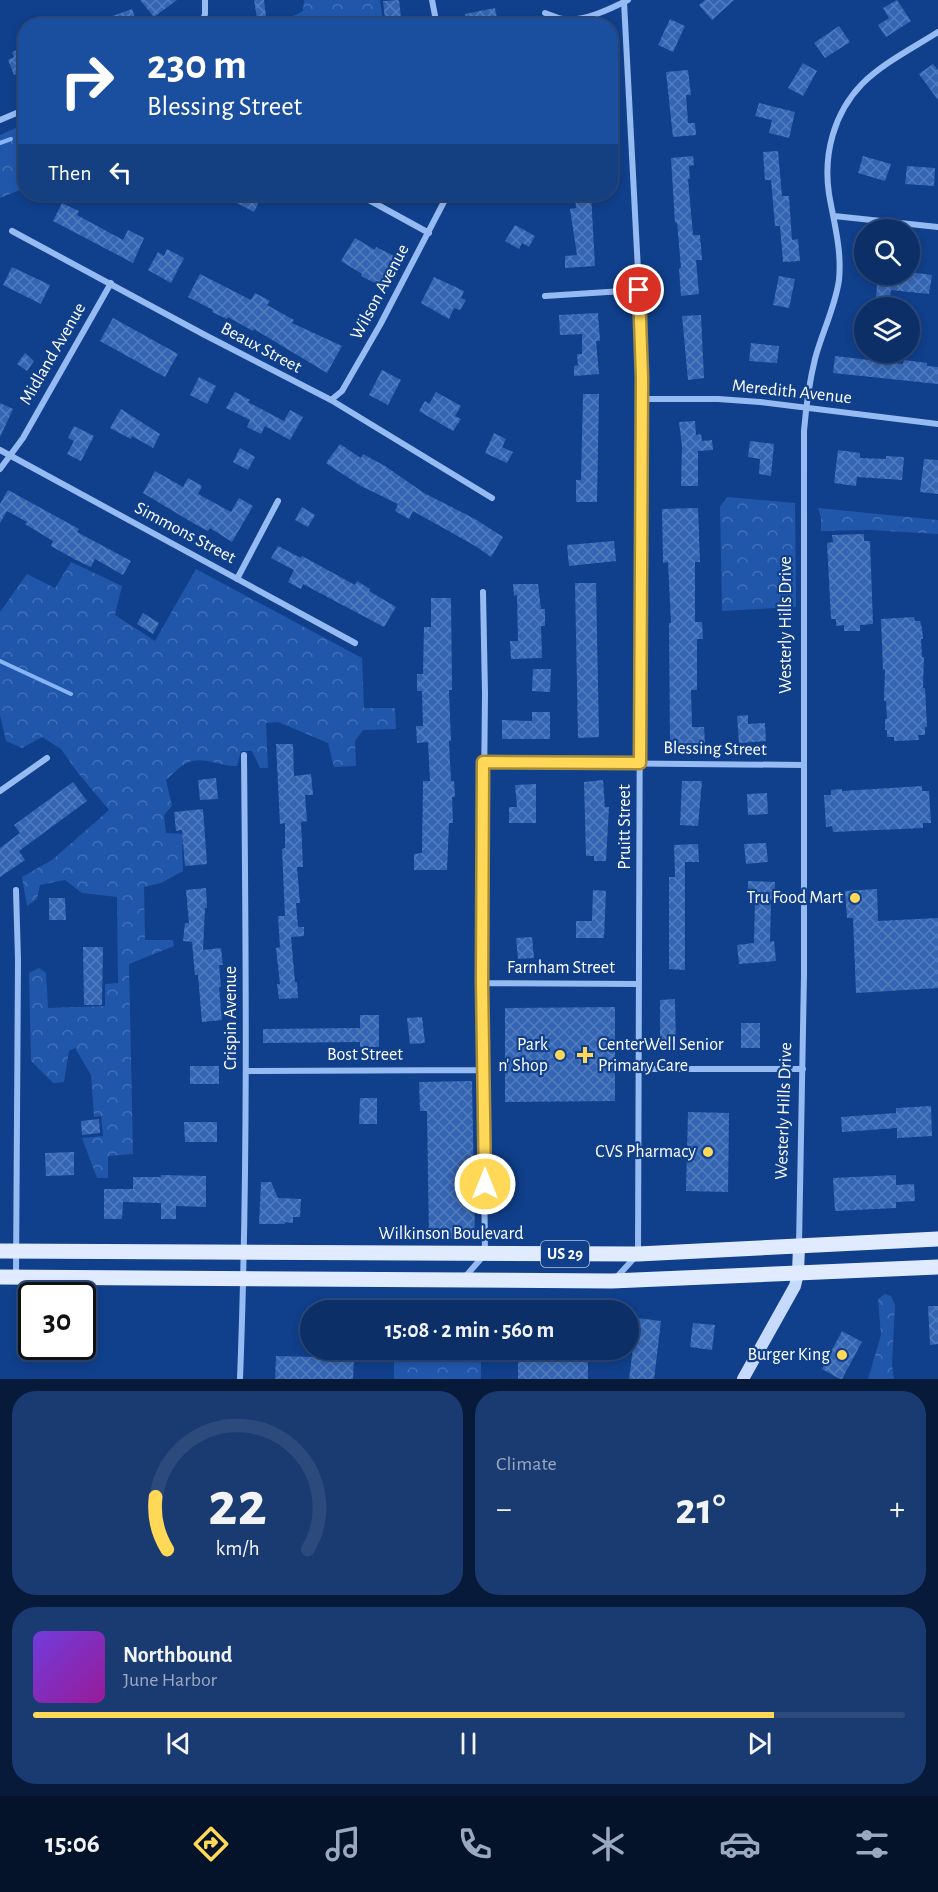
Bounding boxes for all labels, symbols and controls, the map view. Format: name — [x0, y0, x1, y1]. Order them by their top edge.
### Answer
icon: right — [48, 42, 126, 120]
text: 230 m — [147, 44, 247, 86]
text: Blessing Street — [147, 93, 302, 120]
icon: left — [104, 156, 137, 189]
text: Then — [48, 162, 92, 184]
map controls — [854, 219, 920, 363]
button: search — [854, 219, 920, 285]
street label: Wilson Avenue — [347, 241, 413, 343]
pin — [613, 264, 664, 315]
icon: arrive — [622, 273, 655, 306]
button: layers — [854, 297, 920, 363]
street label: Midland Avenue — [17, 300, 89, 408]
street label: Beaux Street — [218, 319, 305, 377]
street label: Meredith Avenue — [731, 377, 853, 407]
street label: Simmons Street — [132, 499, 239, 567]
street label: Westerly Hills Drive — [777, 556, 795, 694]
street label: Blessing Street — [663, 739, 767, 759]
street label: Pruitt Street — [616, 784, 634, 870]
place label: Tru Food Mart — [747, 889, 843, 907]
marker: Tru Food Mart — [848, 891, 862, 905]
street label: Farnham Street — [507, 959, 615, 977]
street label: Crispin Avenue — [222, 966, 240, 1070]
place label: Park n' Shop — [498, 1036, 549, 1075]
place label: CenterWell Senior Primary Care — [598, 1036, 724, 1075]
street label: Westerly Hills Drive — [773, 1042, 795, 1180]
street label: Bost Street — [327, 1046, 403, 1064]
marker: CenterWell Senior Primary Care — [576, 1046, 594, 1064]
marker: Park n' Shop — [553, 1048, 567, 1062]
place label: CVS Pharmacy — [595, 1143, 696, 1161]
marker: CVS Pharmacy — [701, 1145, 715, 1159]
position arrow — [453, 1152, 517, 1216]
street label: Wilkinson Boulevard — [378, 1225, 524, 1243]
road number: US 29 — [541, 1241, 589, 1267]
speed limit sign: 30 — [18, 1282, 96, 1360]
text: 15:08 · 2 min · 560 m — [385, 1319, 554, 1341]
place label: Burger King — [747, 1346, 830, 1364]
marker: Burger King — [835, 1348, 849, 1362]
text: Climate — [496, 1454, 557, 1474]
text: 22 — [208, 1474, 267, 1536]
text: 21° — [675, 1487, 726, 1532]
text: − — [496, 1493, 512, 1526]
text: + — [889, 1493, 905, 1526]
text: km/h — [215, 1538, 260, 1559]
text: Northbound — [123, 1644, 232, 1666]
text: June Harbor — [123, 1670, 217, 1690]
icon: previous — [162, 1727, 195, 1760]
icon: pause — [452, 1727, 485, 1760]
icon: next — [743, 1727, 776, 1760]
icon: directions — [190, 1823, 232, 1865]
icon: music — [322, 1823, 364, 1865]
icon: phone — [454, 1823, 496, 1865]
icon: climate — [587, 1823, 629, 1865]
icon: car — [719, 1823, 761, 1865]
icon: filters — [851, 1823, 893, 1865]
text: 15:06 — [45, 1830, 100, 1857]

